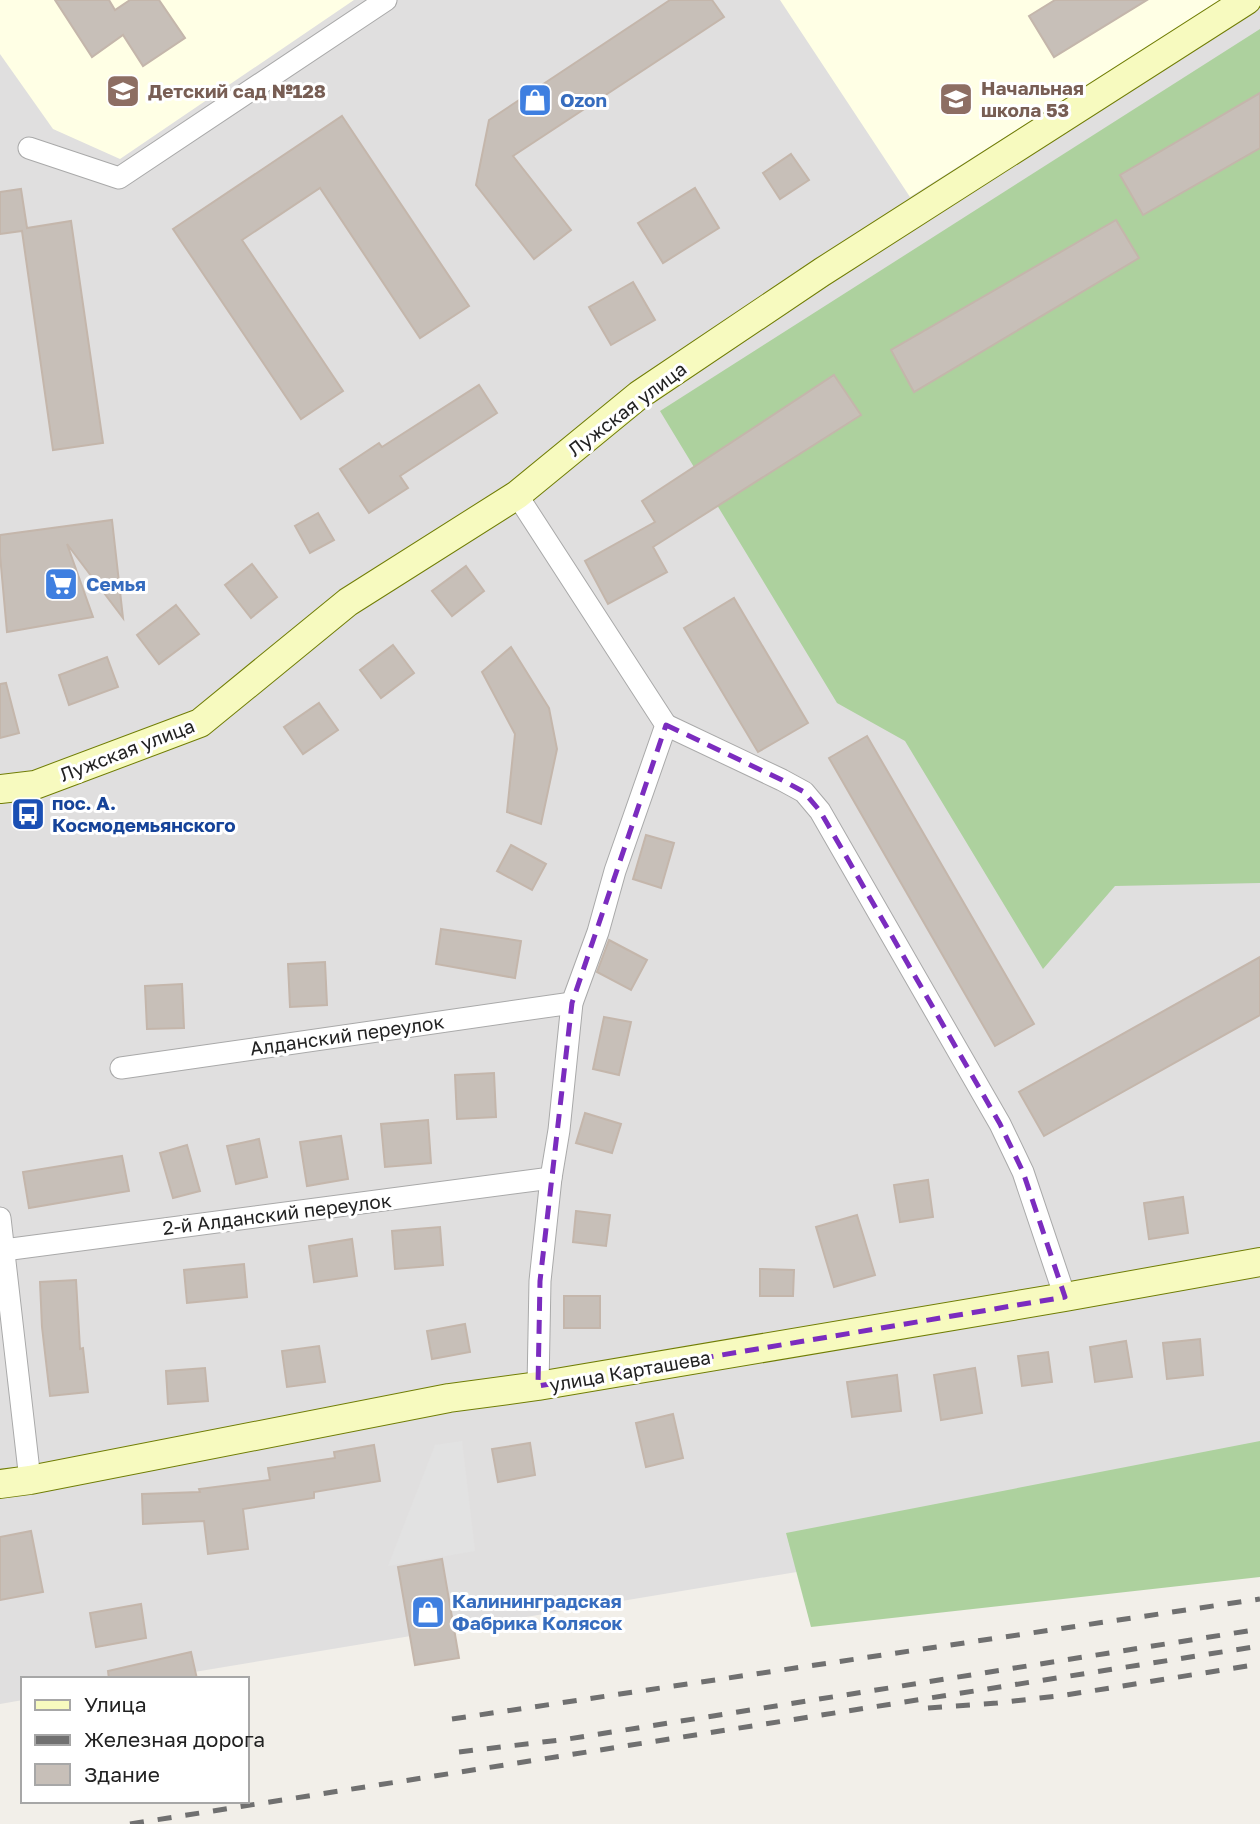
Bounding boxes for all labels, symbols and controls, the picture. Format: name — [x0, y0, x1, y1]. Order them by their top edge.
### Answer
school or university icon: Детский сад №128 — [104, 72, 142, 110]
place label: Начальная школа 53 — [981, 76, 1084, 121]
place label: Детский сад №128 — [148, 79, 326, 102]
school or university icon: Начальная школа 53 — [937, 80, 975, 118]
shop icon: Ozon — [516, 81, 554, 119]
place label: Ozon — [560, 88, 607, 111]
street label: Лужская улица — [563, 357, 690, 461]
supermarket icon: Семья — [42, 565, 80, 603]
place label: Семья — [86, 572, 146, 595]
street label: Лужская улица — [56, 713, 197, 786]
place label: пос. А. Космодемьянского — [52, 791, 236, 836]
bus stop icon: пос. А. Космодемьянского — [9, 795, 47, 833]
street label: Алданский переулок — [248, 1009, 446, 1060]
street label: 2-й Алданский переулок — [161, 1188, 393, 1239]
street label: улица Карташева — [548, 1345, 712, 1396]
place label: Калининградская Фабрика Колясок — [452, 1589, 623, 1634]
shop icon: Калининградская Фабрика Колясок — [409, 1593, 447, 1631]
legend — [21, 1677, 248, 1803]
text: Улица — [84, 1691, 147, 1717]
text: Железная дорога — [84, 1726, 265, 1752]
text: Здание — [84, 1761, 160, 1787]

